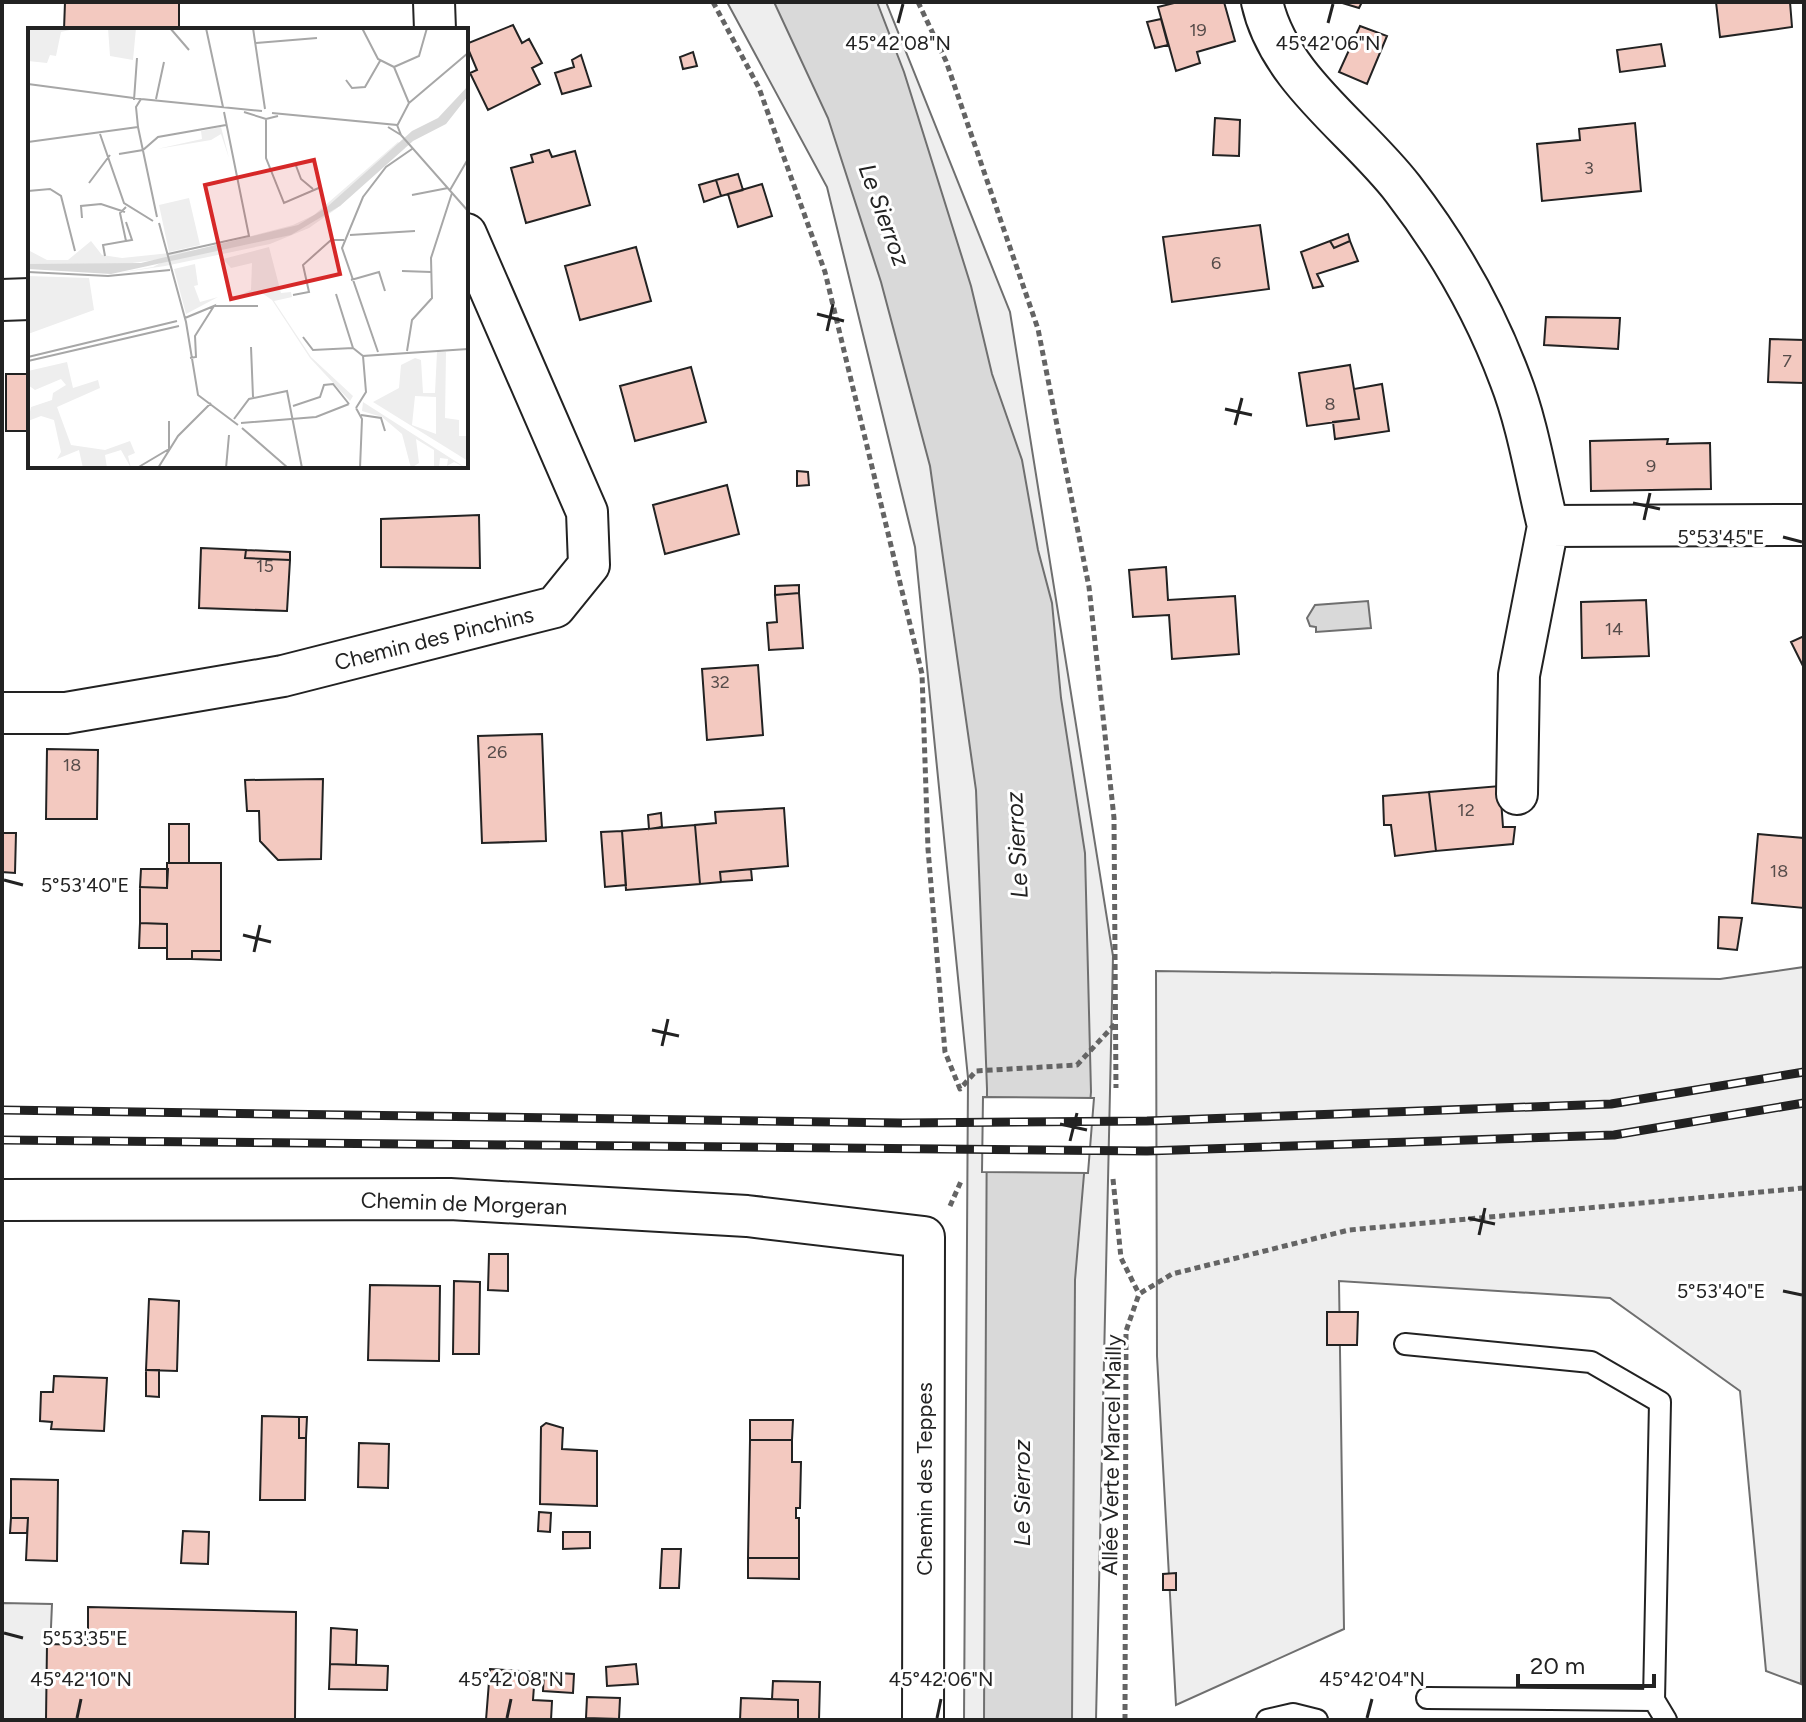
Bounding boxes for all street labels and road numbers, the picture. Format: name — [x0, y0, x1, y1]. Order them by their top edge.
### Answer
street label: Chemin des Pinchins — [332, 601, 536, 676]
street label: Chemin de Morgeran — [360, 1186, 568, 1221]
street label: Allée Verte Marcel Mailly — [1096, 1334, 1127, 1576]
street label: Chemin des Teppes — [911, 1382, 938, 1576]

